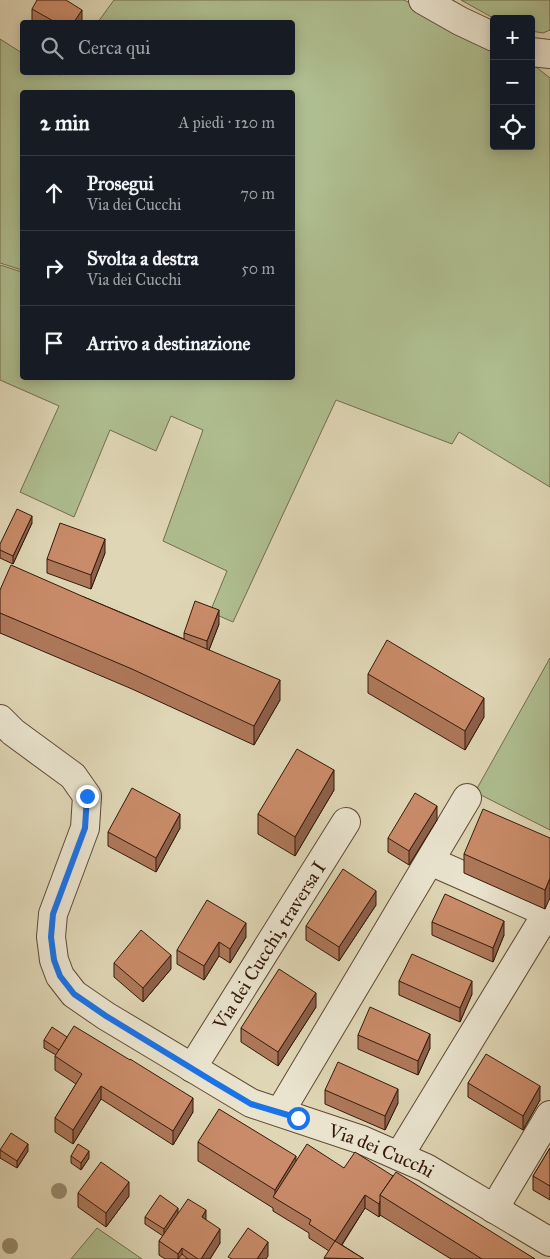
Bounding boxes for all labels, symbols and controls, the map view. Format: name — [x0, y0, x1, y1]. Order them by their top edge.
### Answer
map controls — [490, 15, 535, 150]
button: + — [490, 15, 535, 60]
search box — [20, 20, 295, 75]
icon: search — [38, 34, 66, 62]
text: Cerca qui — [78, 36, 150, 59]
button: − — [490, 60, 535, 105]
button: locate — [490, 105, 535, 150]
text: 2 min — [40, 110, 90, 136]
text: A piedi · 120 m — [179, 113, 275, 132]
text: Prosegui — [87, 172, 154, 195]
icon: ahead — [40, 179, 68, 207]
text: 70 m — [240, 184, 275, 203]
text: Via dei Cucchi — [87, 195, 181, 214]
text: Svolta a destra — [87, 247, 199, 270]
icon: right — [40, 254, 68, 282]
text: 50 m — [241, 259, 275, 278]
text: Via dei Cucchi — [87, 270, 181, 289]
icon: arrive — [40, 329, 68, 357]
text: Arrivo a destinazione — [87, 332, 250, 355]
route end — [76, 785, 99, 808]
street label: Via dei Cucchi, traversa I — [208, 857, 331, 1035]
route start — [287, 1107, 310, 1130]
street label: Via dei Cucchi — [325, 1118, 439, 1182]

